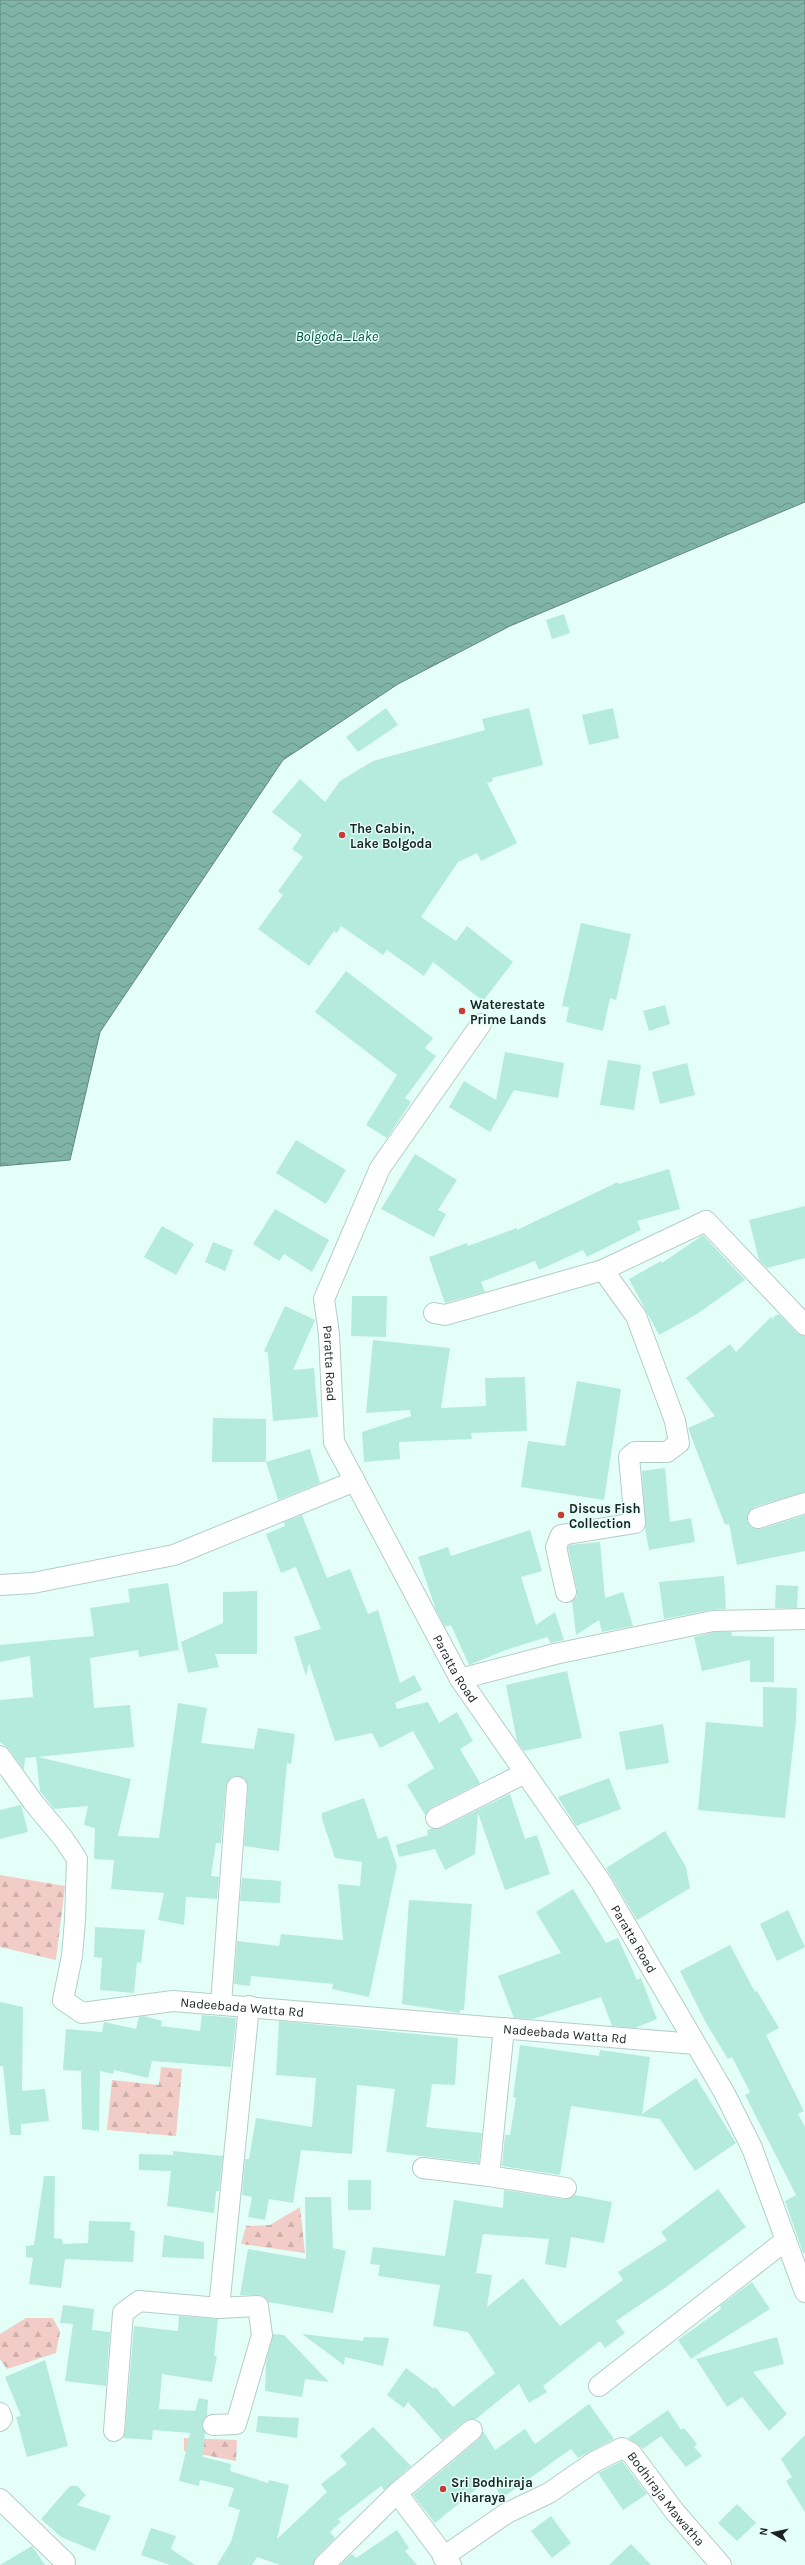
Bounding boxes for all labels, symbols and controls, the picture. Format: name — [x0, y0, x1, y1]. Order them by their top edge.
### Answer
water label: Bolgoda_Lake — [296, 328, 379, 345]
place label: The Cabin, Lake Bolgoda — [350, 821, 432, 851]
marker: The Cabin, Lake Bolgoda — [337, 830, 347, 840]
place label: Waterestate Prime Lands — [470, 997, 547, 1027]
marker: Waterestate Prime Lands — [457, 1006, 467, 1016]
street label: Paratta Road — [320, 1324, 339, 1402]
place label: Discus Fish Collection — [569, 1501, 641, 1531]
marker: Discus Fish Collection — [556, 1510, 566, 1520]
street label: Paratta Road — [430, 1632, 481, 1706]
street label: Paratta Road — [608, 1902, 659, 1976]
street label: Nadeebada Watta Rd — [180, 1995, 305, 2020]
street label: Nadeebada Watta Rd — [503, 2021, 628, 2046]
street label: Bodhiraja Mawatha — [624, 2449, 708, 2549]
place label: Sri Bodhiraja Viharaya — [451, 2475, 533, 2505]
marker: Sri Bodhiraja Viharaya — [438, 2484, 448, 2494]
north arrow — [753, 2513, 793, 2553]
text: N — [757, 2527, 771, 2536]

